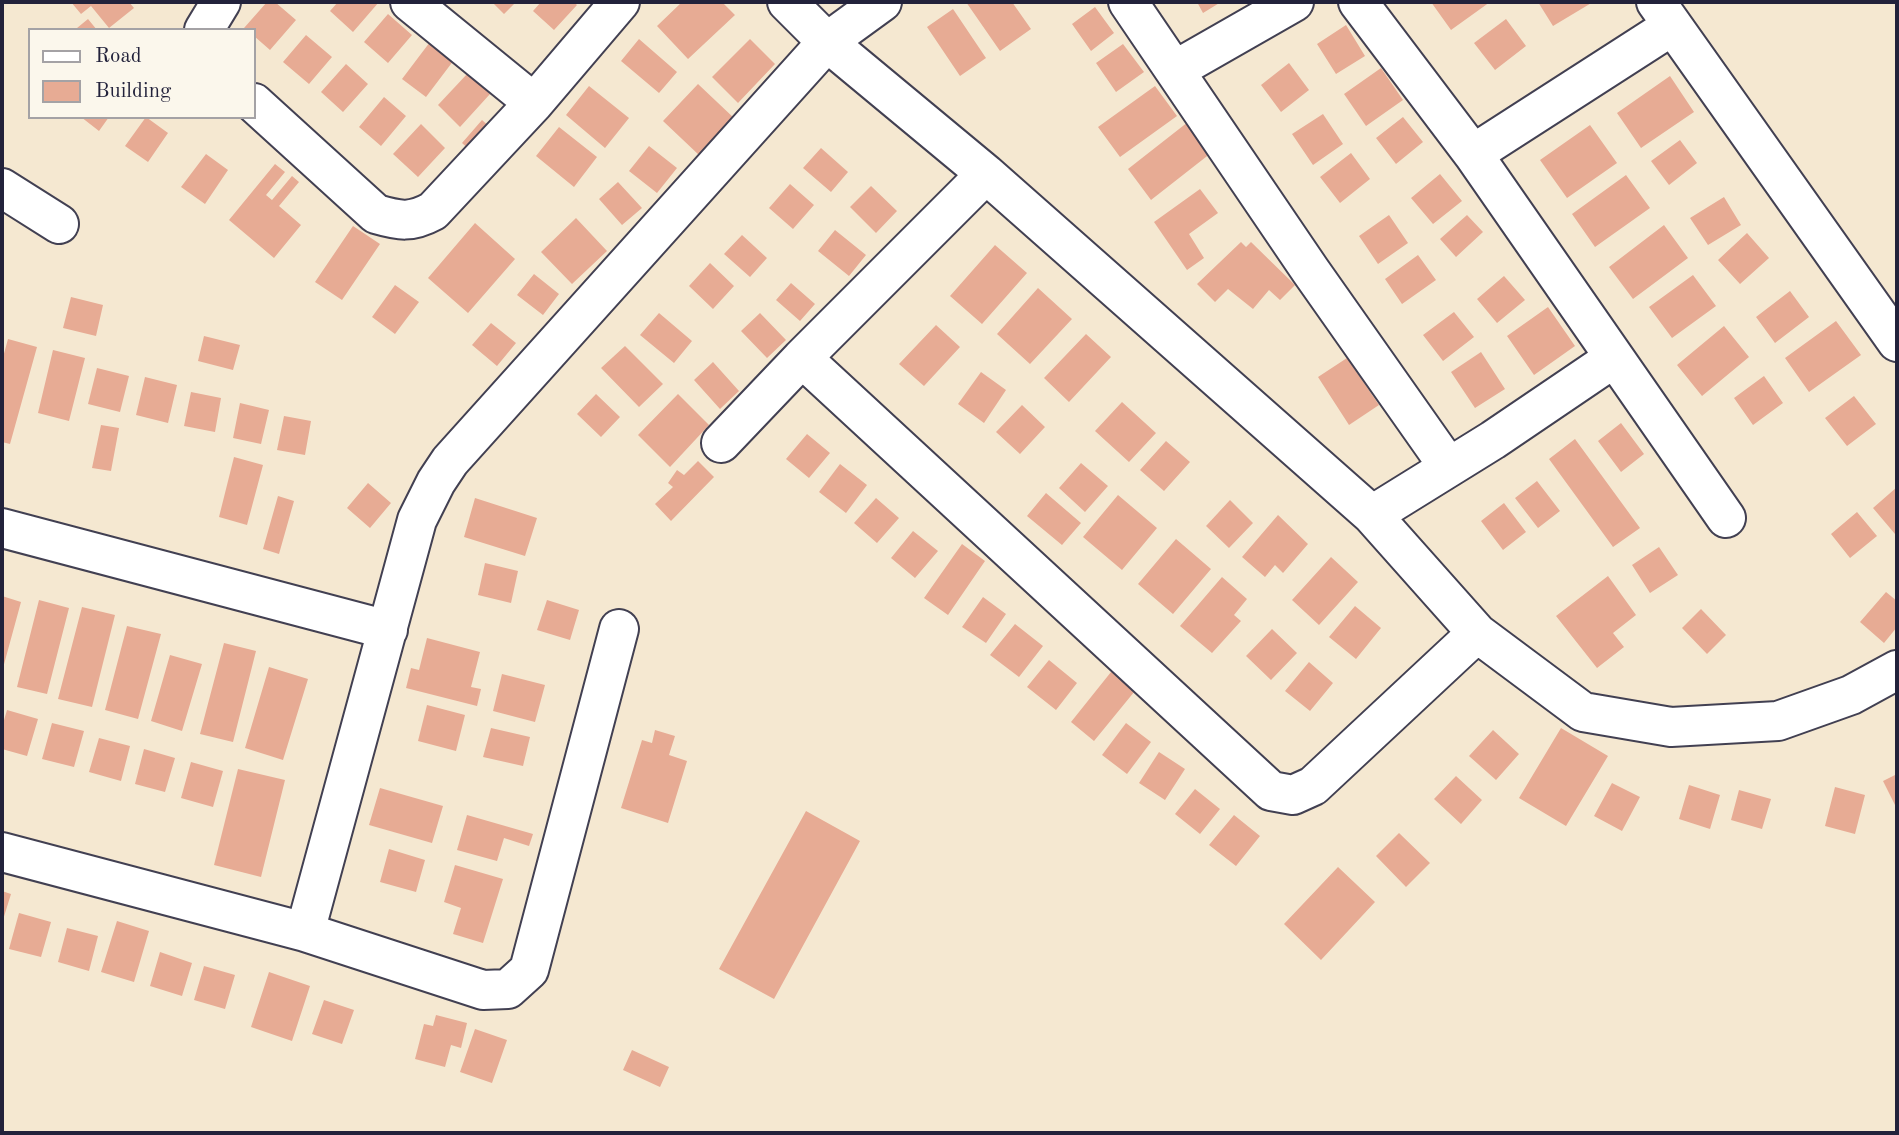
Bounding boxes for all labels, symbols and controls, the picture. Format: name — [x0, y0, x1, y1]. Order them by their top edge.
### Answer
legend — [28, 28, 256, 119]
text: Road — [95, 46, 142, 67]
text: Building — [95, 81, 171, 102]

